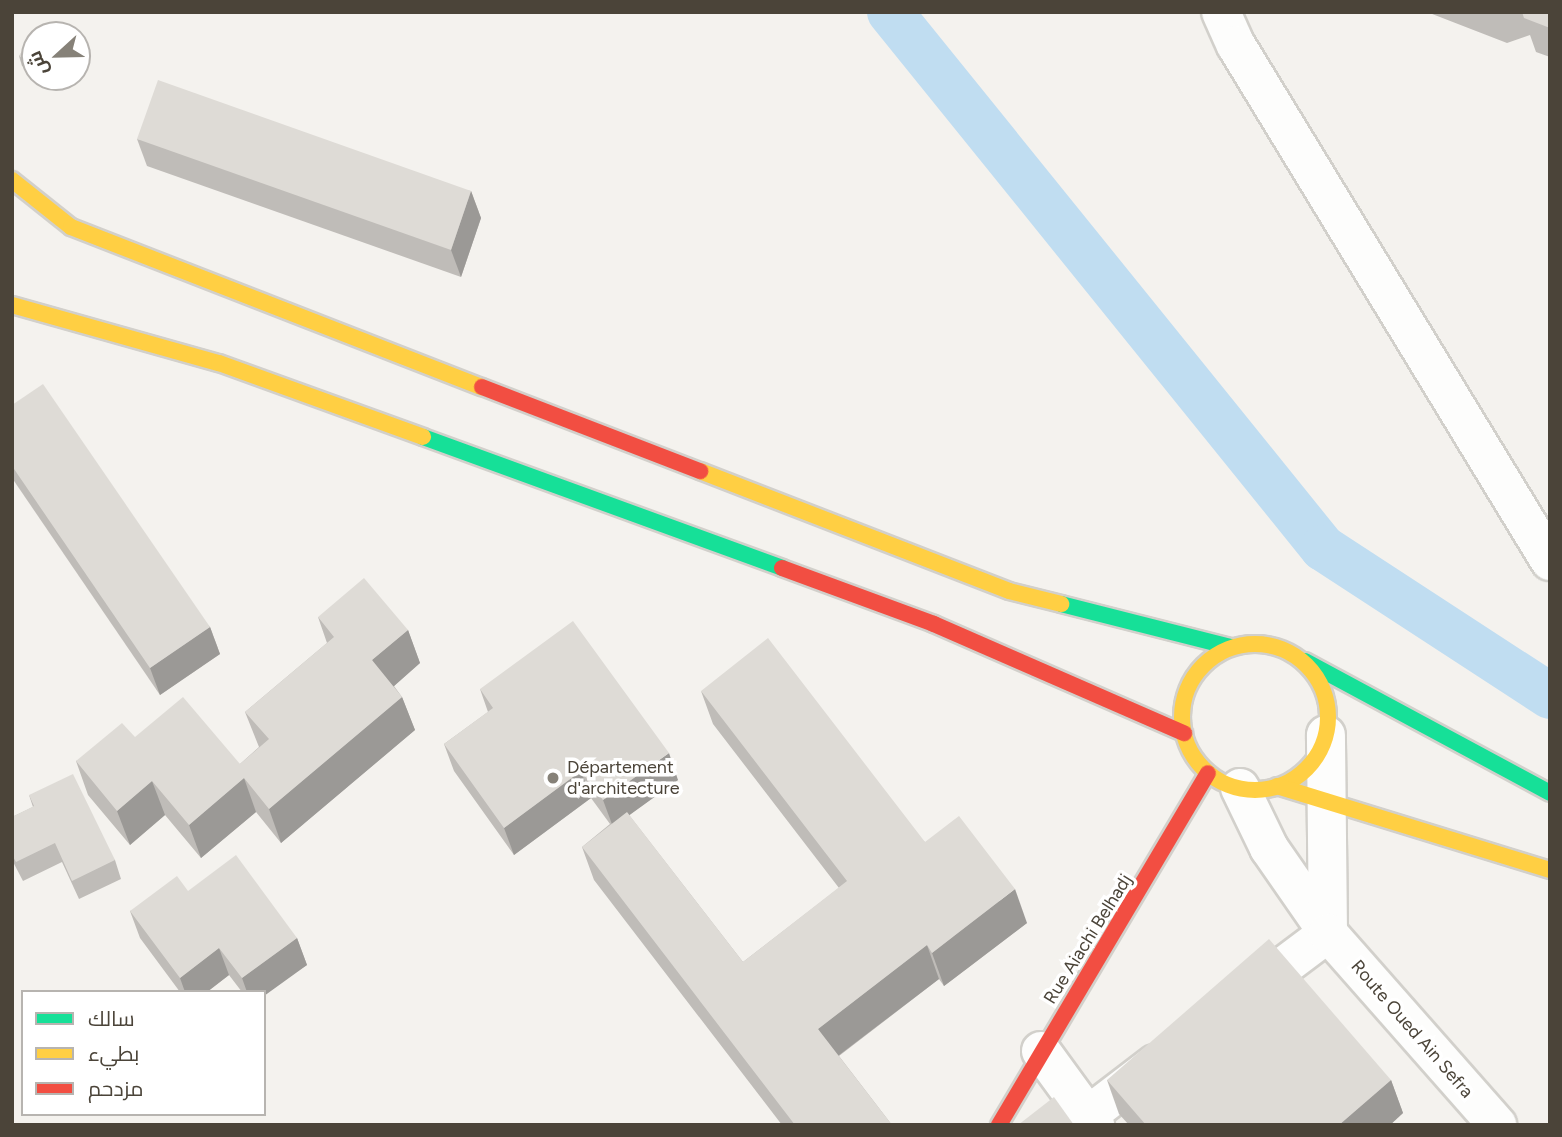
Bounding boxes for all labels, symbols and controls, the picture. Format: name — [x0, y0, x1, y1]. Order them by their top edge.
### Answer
north arrow — [21, 21, 91, 91]
text: ش — [23, 48, 53, 79]
place label: Département d'architecture — [567, 757, 679, 800]
marker: Département d'architecture — [545, 770, 561, 786]
street label: Rue Aiachi Belhadj — [1039, 870, 1137, 1008]
street label: Route Oued Ain Sefra — [1346, 956, 1478, 1102]
legend — [21, 990, 266, 1116]
text: سالك — [88, 1006, 135, 1031]
text: بطيء — [88, 1041, 139, 1066]
text: مزدحم — [88, 1076, 143, 1101]

